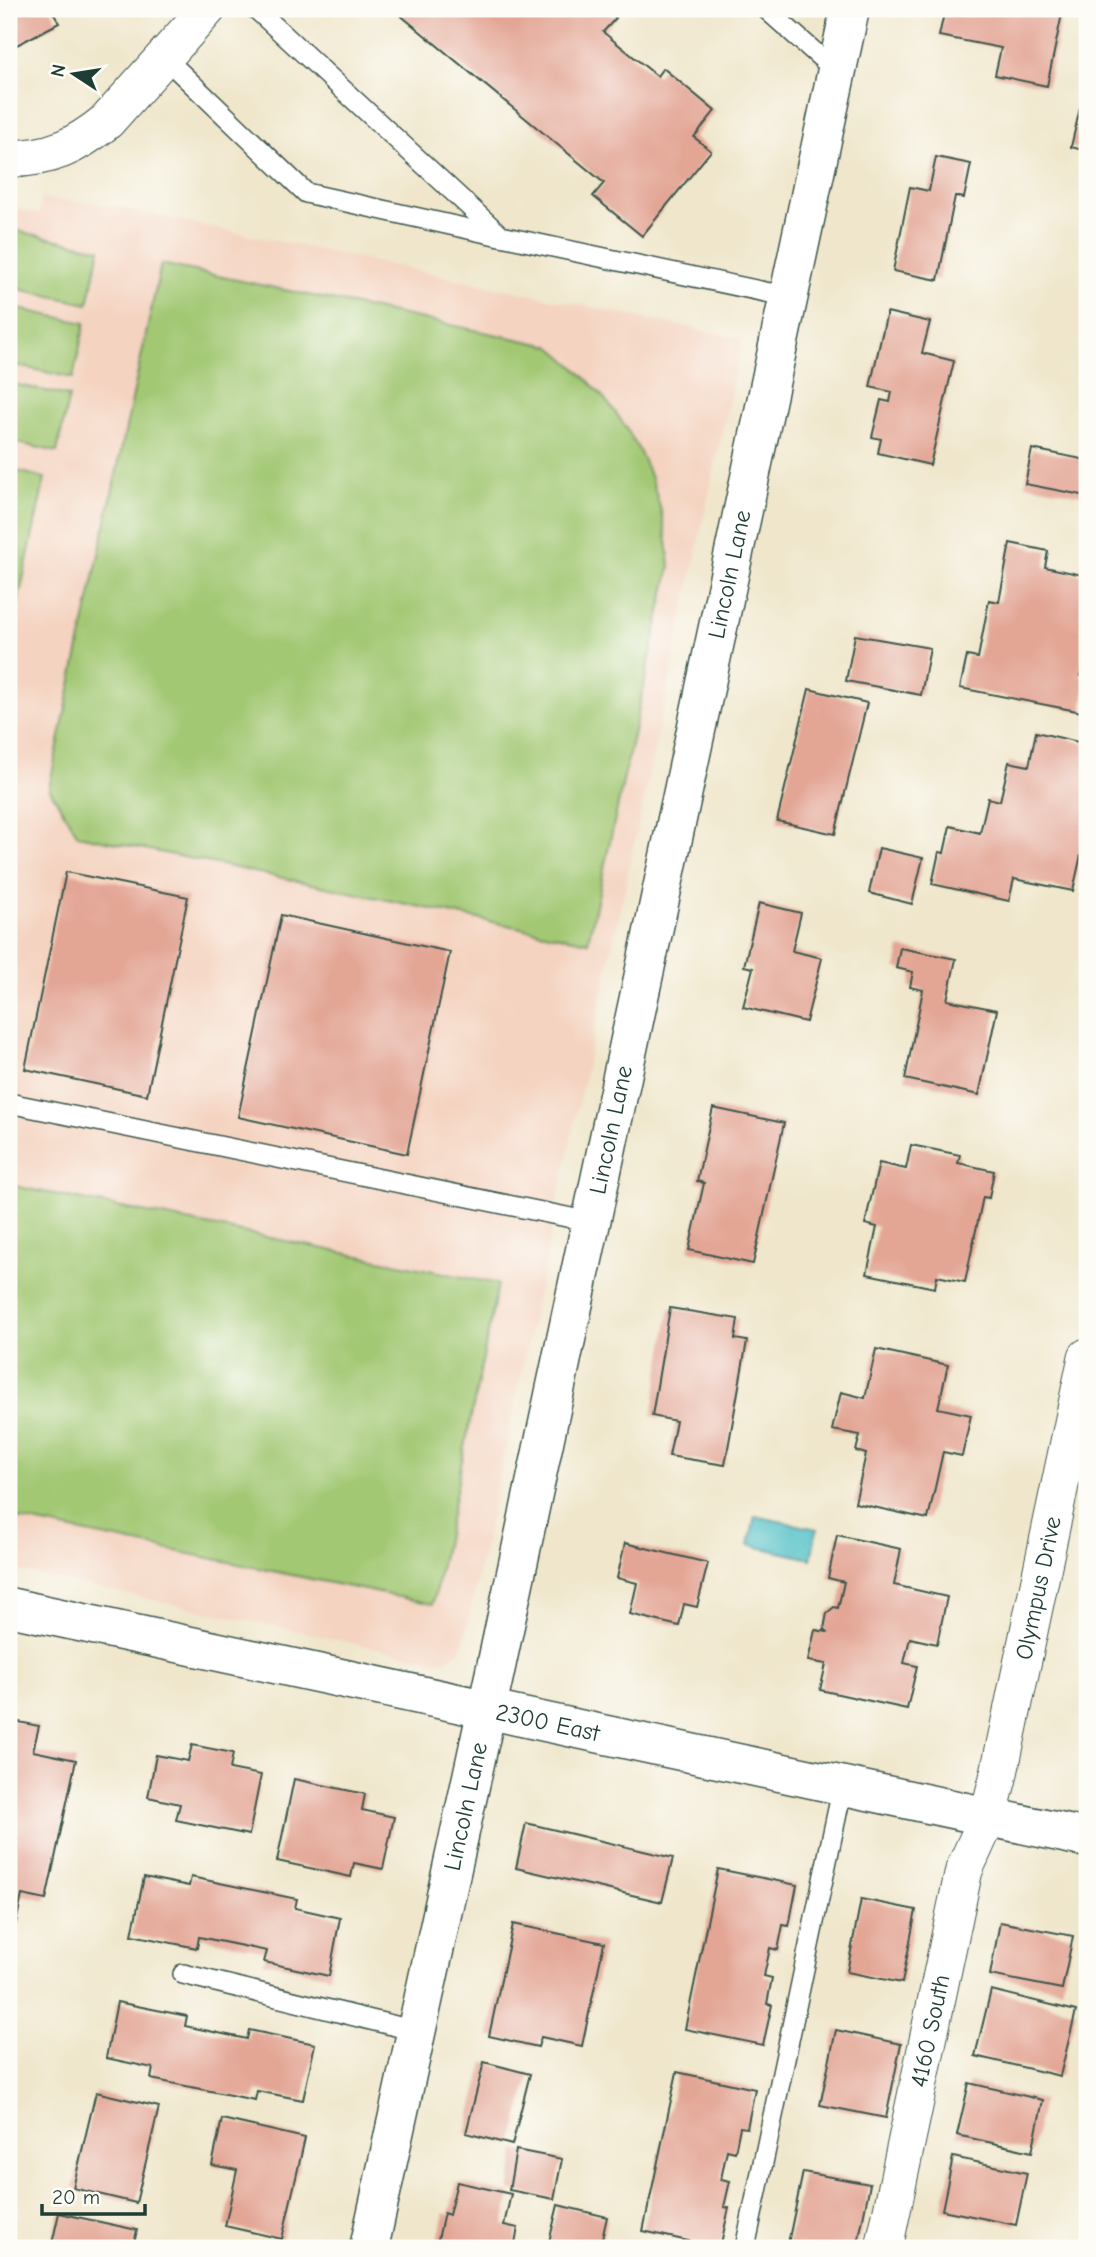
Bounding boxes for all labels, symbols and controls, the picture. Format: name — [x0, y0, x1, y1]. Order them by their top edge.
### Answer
north arrow — [38, 38, 108, 108]
text: N — [46, 62, 70, 79]
street label: Lincoln Lane — [702, 507, 757, 641]
street label: Lincoln Lane — [583, 1063, 638, 1197]
street label: Olympus Drive — [1009, 1514, 1067, 1662]
street label: 2300 East — [493, 1698, 603, 1747]
street label: Lincoln Lane — [438, 1740, 493, 1873]
street label: 4160 South — [904, 1972, 956, 2090]
scale bar — [42, 2173, 145, 2217]
text: 20 m — [52, 2185, 100, 2209]

